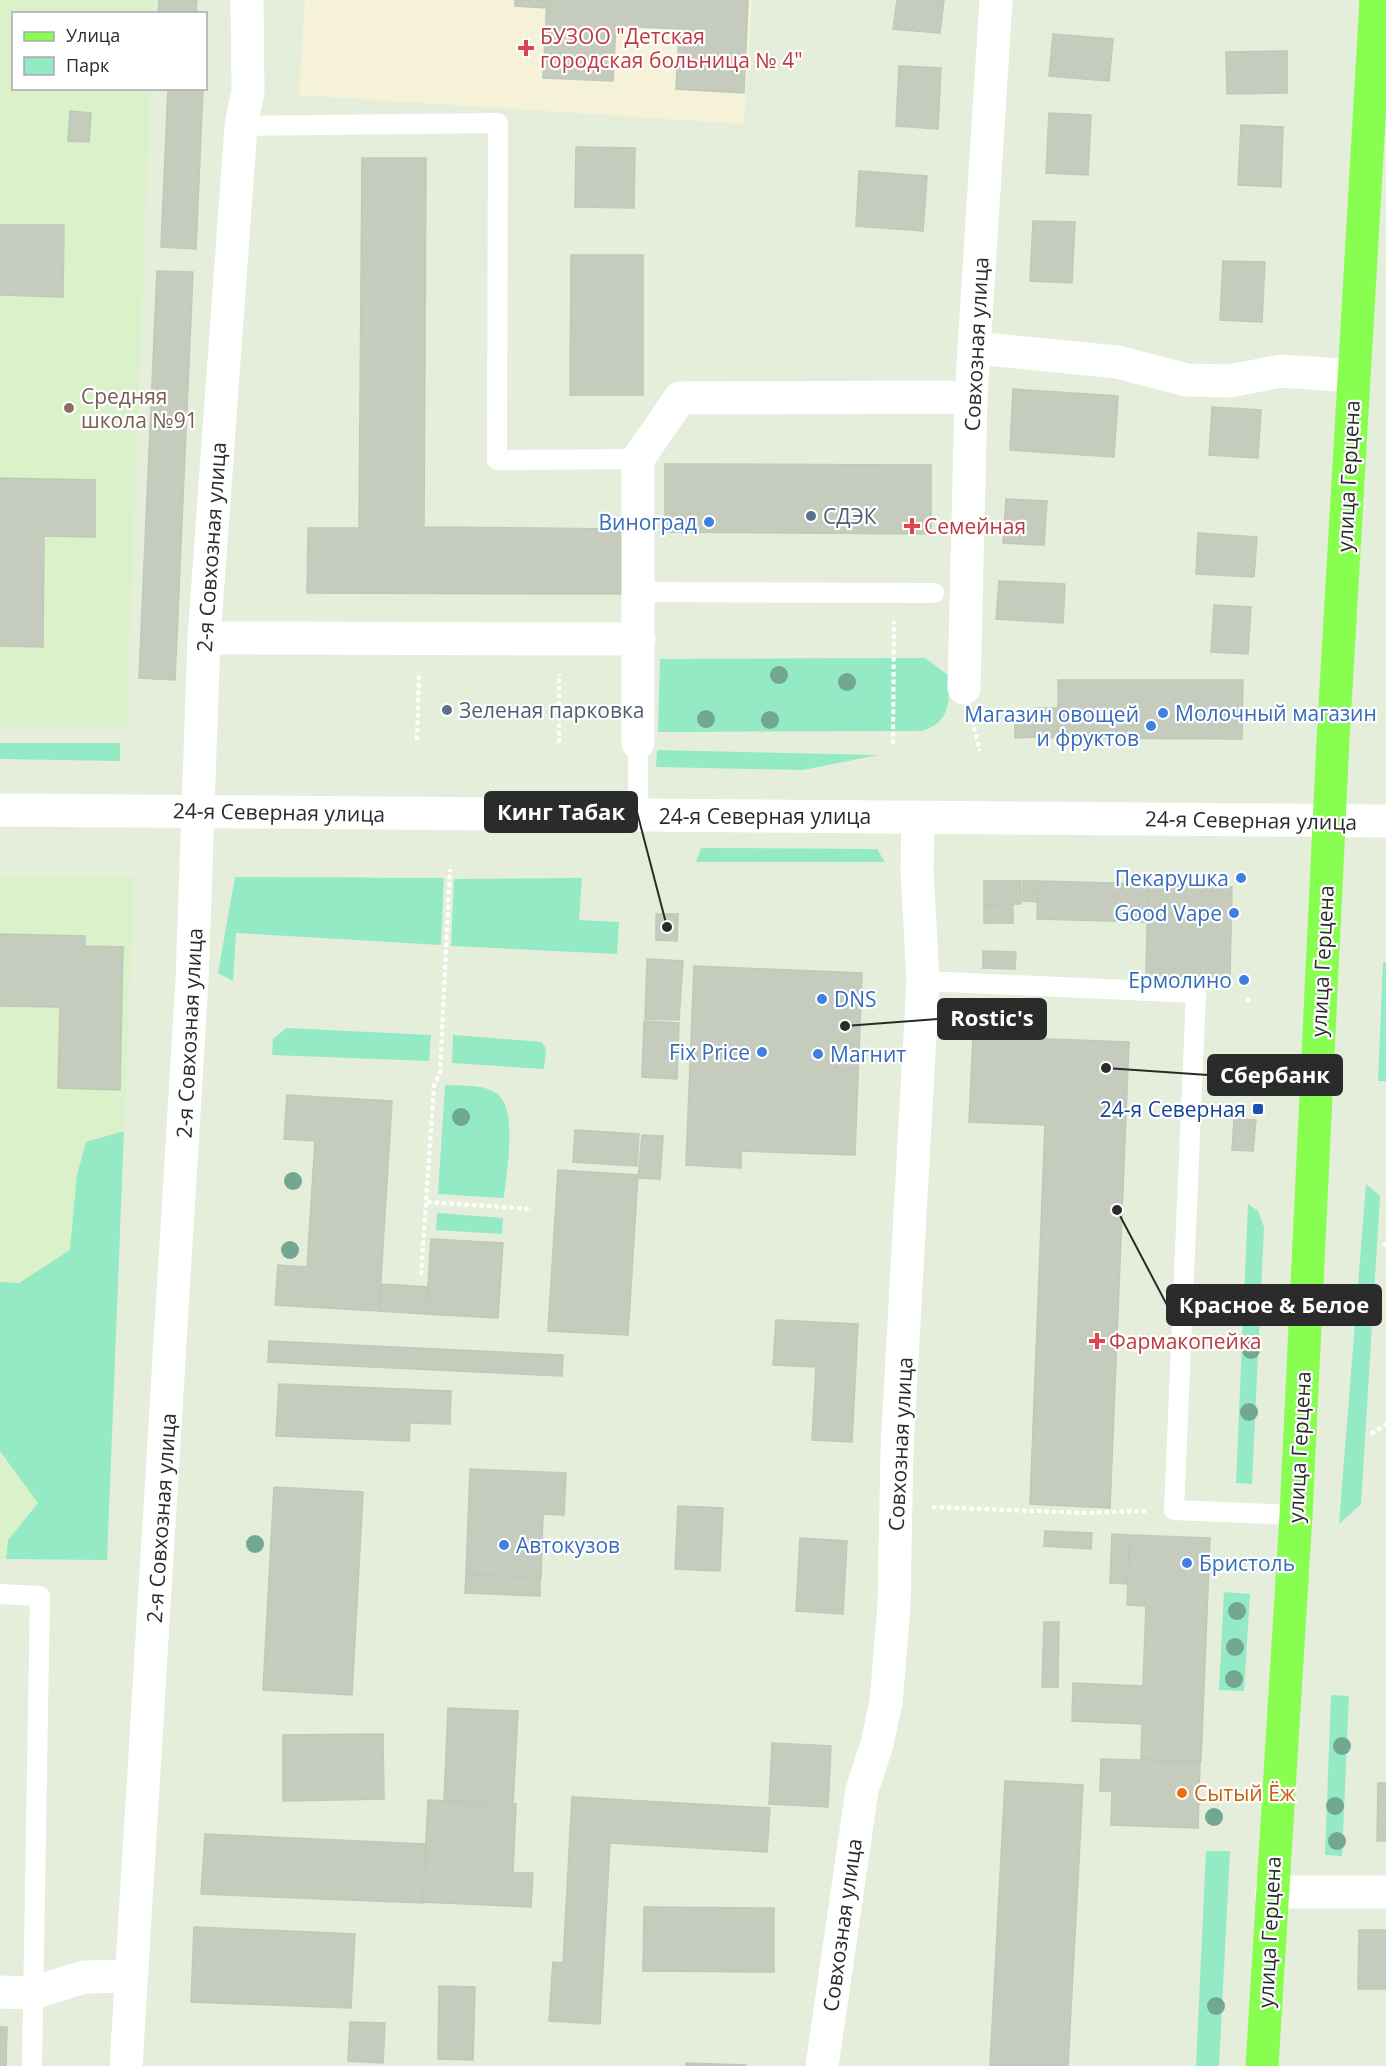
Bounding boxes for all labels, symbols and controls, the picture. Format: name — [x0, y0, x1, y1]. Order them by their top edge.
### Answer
legend — [12, 12, 207, 90]
place label: БУЗОО "Детская городская больница № 4" — [540, 22, 803, 74]
text: Улица — [66, 23, 120, 47]
marker: БУЗОО "Детская городская больница № 4" — [517, 39, 535, 57]
text: Парк — [66, 53, 110, 77]
street label: Совхозная улица — [957, 256, 995, 432]
place label: Средняя школа №91 — [81, 382, 198, 434]
street label: улица Герцена — [1330, 400, 1366, 552]
marker: Средняя школа №91 — [62, 401, 76, 415]
street label: 2-я Совхозная улица — [190, 441, 232, 653]
place label: СДЭК — [823, 502, 877, 530]
place label: Виноград — [599, 508, 697, 536]
marker: СДЭК — [804, 509, 818, 523]
place label: Семейная — [924, 512, 1026, 540]
marker: Виноград — [702, 515, 716, 529]
marker: Семейная — [905, 519, 919, 533]
place label: Зеленая парковка — [459, 696, 644, 724]
place label: Молочный магазин — [1175, 699, 1377, 727]
place label: Магазин овощей и фруктов — [964, 700, 1139, 752]
marker: Зеленая парковка — [440, 703, 454, 717]
marker: Молочный магазин — [1156, 706, 1170, 720]
marker: Магазин овощей и фруктов — [1144, 719, 1158, 733]
callout: Кинг Табак — [485, 792, 637, 832]
street label: 24-я Северная улица — [173, 796, 385, 828]
text: Кинг Табак — [497, 796, 625, 826]
street label: 24-я Северная улица — [659, 802, 871, 830]
street label: 24-я Северная улица — [1145, 804, 1357, 836]
place label: Пекарушка — [1115, 864, 1229, 892]
marker: Пекарушка — [1234, 871, 1248, 885]
street label: улица Герцена — [1304, 885, 1340, 1037]
place label: Good Vape — [1114, 899, 1222, 927]
marker: Good Vape — [1227, 906, 1241, 920]
street label: 2-я Совхозная улица — [170, 927, 208, 1139]
place label: Ермолино — [1128, 966, 1232, 994]
marker: Ермолино — [1237, 973, 1251, 987]
place label: DNS — [834, 985, 877, 1013]
marker: DNS — [815, 992, 829, 1006]
callout: Rostic's — [938, 999, 1046, 1039]
text: Rostic's — [950, 1002, 1034, 1032]
place label: Fix Price — [669, 1038, 750, 1066]
place label: Магнит — [830, 1040, 906, 1068]
marker: Fix Price — [755, 1045, 769, 1059]
marker: Магнит — [811, 1047, 825, 1061]
callout: Сбербанк — [1208, 1055, 1342, 1095]
text: Сбербанк — [1220, 1059, 1330, 1089]
place label: 24-я Северная — [1100, 1095, 1246, 1123]
marker: 24-я Северная — [1251, 1102, 1265, 1116]
callout: Красное & Белое — [1167, 1285, 1381, 1325]
text: Красное & Белое — [1179, 1289, 1369, 1319]
place label: Фармакопейка — [1109, 1327, 1262, 1355]
marker: Фармакопейка — [1090, 1334, 1104, 1348]
street label: Совхозная улица — [881, 1356, 919, 1532]
street label: улица Герцена — [1281, 1371, 1317, 1523]
street label: 2-я Совхозная улица — [140, 1412, 182, 1624]
place label: Автокузов — [516, 1531, 620, 1559]
marker: Автокузов — [497, 1538, 511, 1552]
place label: Бристоль — [1199, 1549, 1295, 1577]
marker: Бристоль — [1180, 1556, 1194, 1570]
place label: Сытый Ёж — [1194, 1779, 1296, 1807]
marker: Сытый Ёж — [1175, 1786, 1189, 1800]
street label: Совхозная улица — [816, 1837, 868, 2013]
street label: улица Герцена — [1251, 1856, 1287, 2008]

